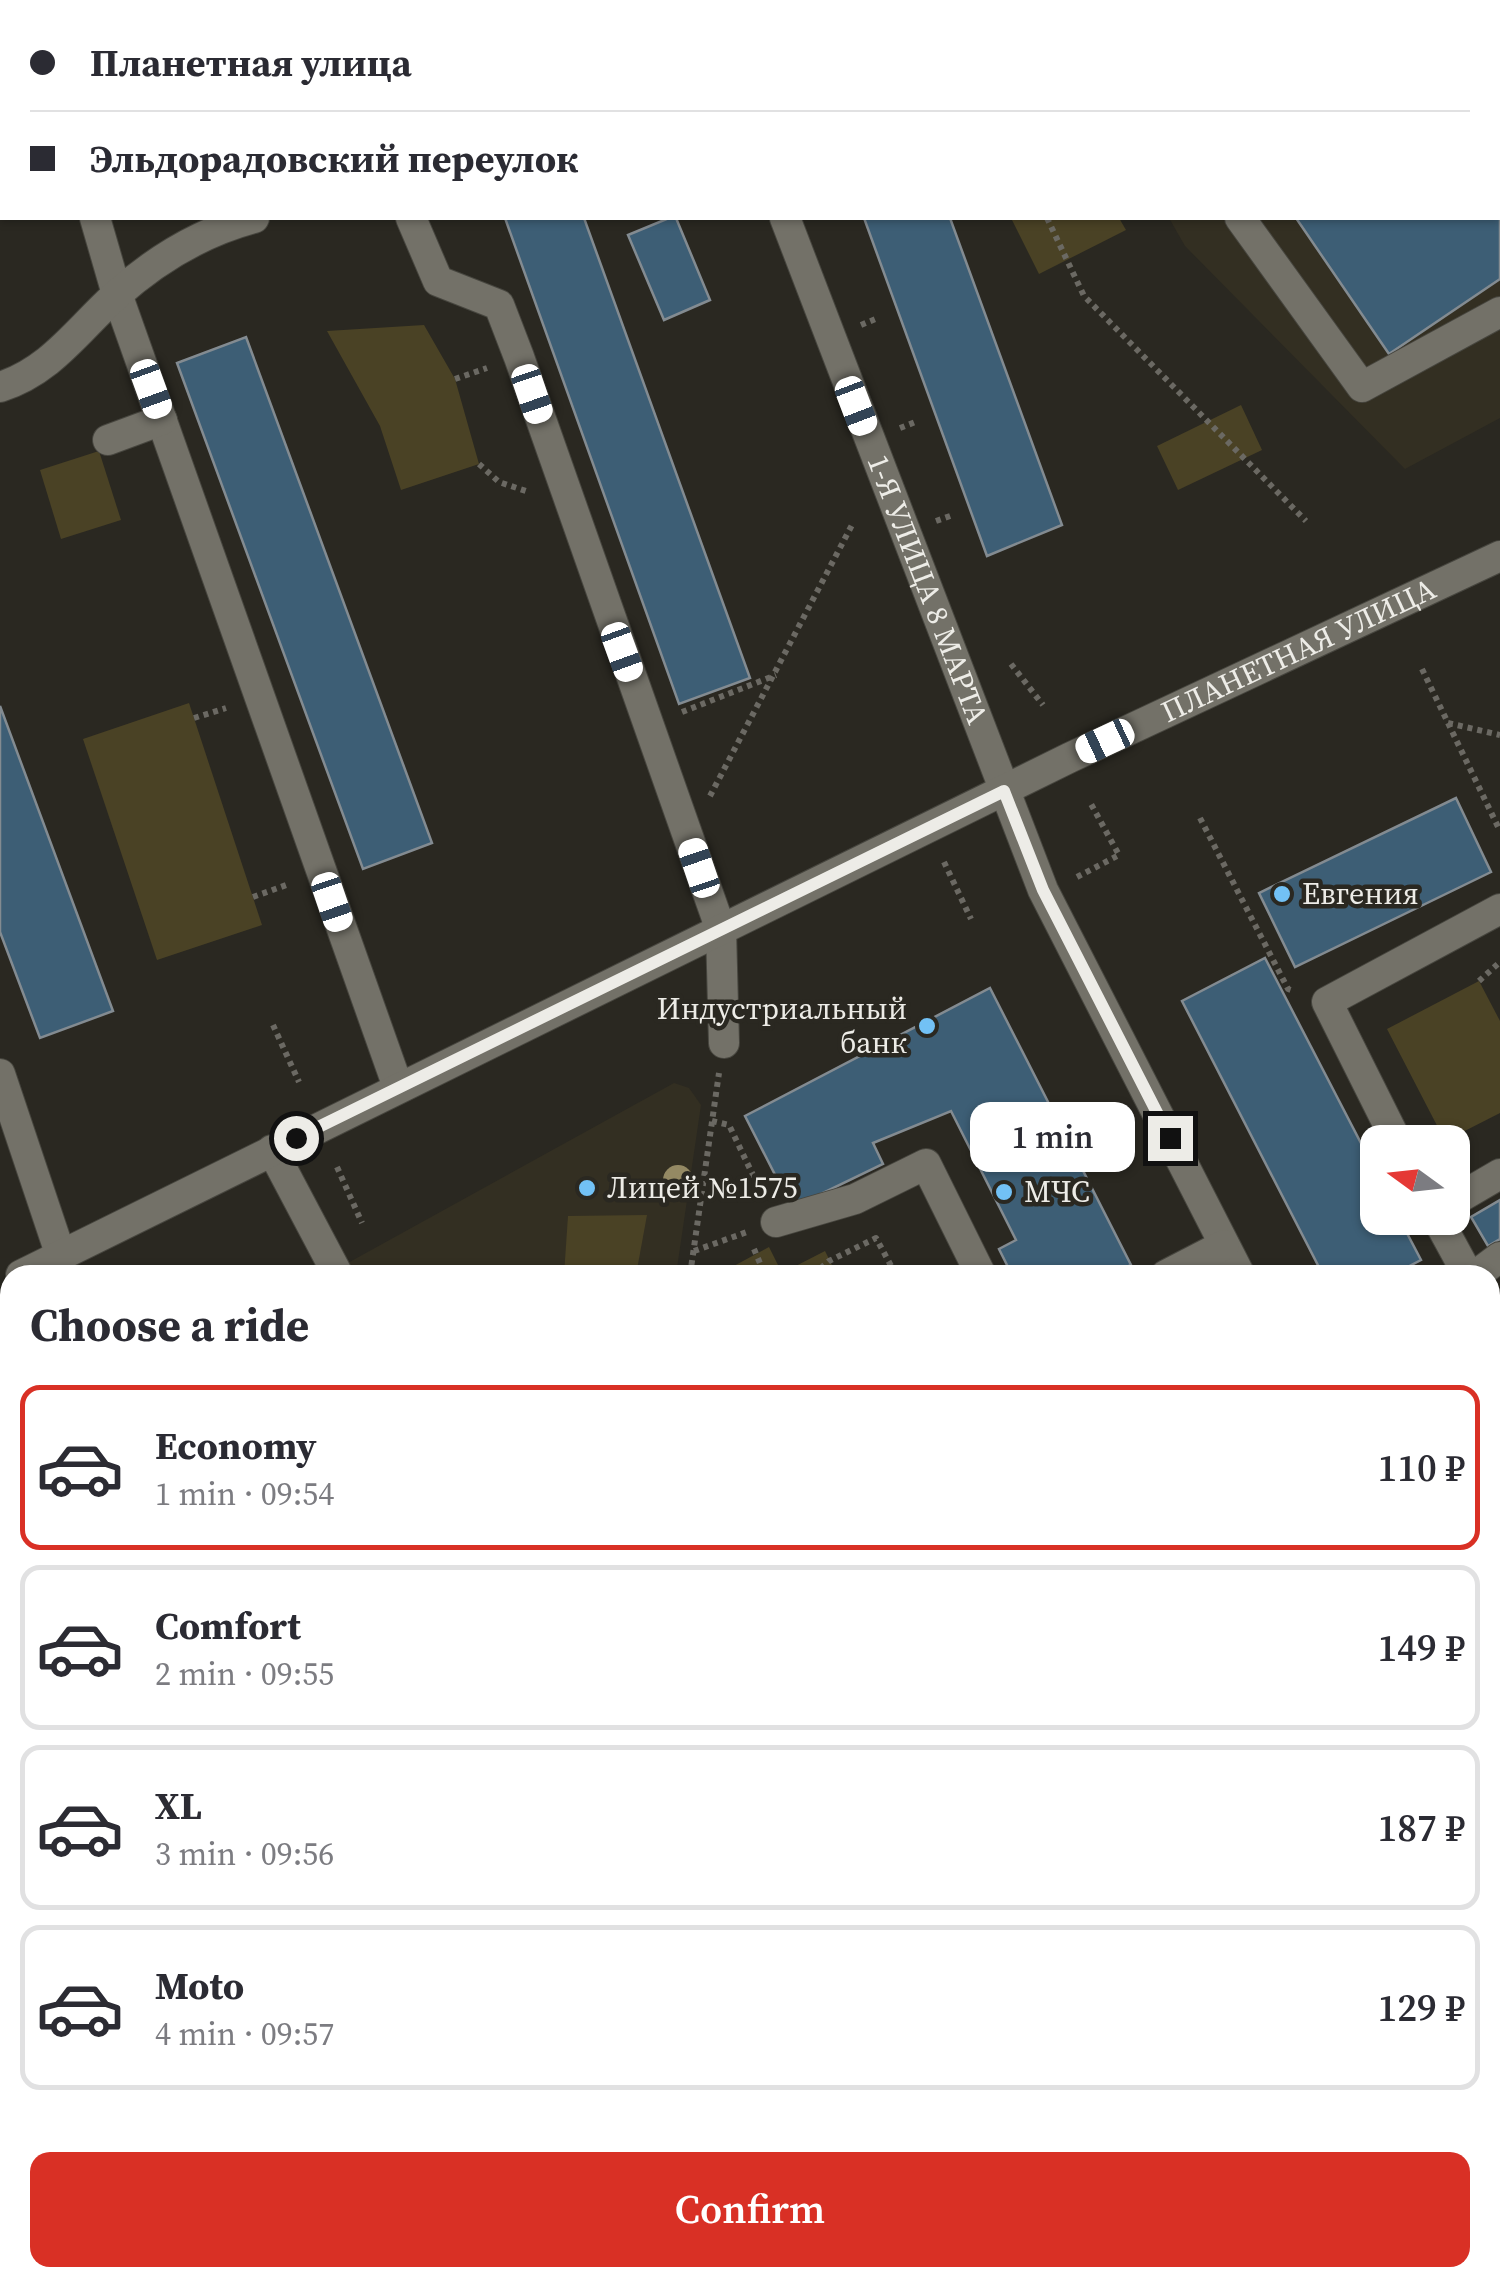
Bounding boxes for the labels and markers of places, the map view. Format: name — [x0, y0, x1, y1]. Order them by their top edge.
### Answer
place label: Евгения — [1302, 873, 1419, 914]
marker: Евгения — [1271, 883, 1293, 905]
place label: Индустриальный банк — [657, 988, 907, 1063]
marker: Индустриальный банк — [916, 1015, 938, 1037]
place label: Лицей №1575 — [607, 1167, 798, 1208]
place label: МЧС — [1024, 1171, 1090, 1212]
marker: Лицей №1575 — [576, 1177, 598, 1199]
marker: МЧС — [993, 1181, 1015, 1203]

